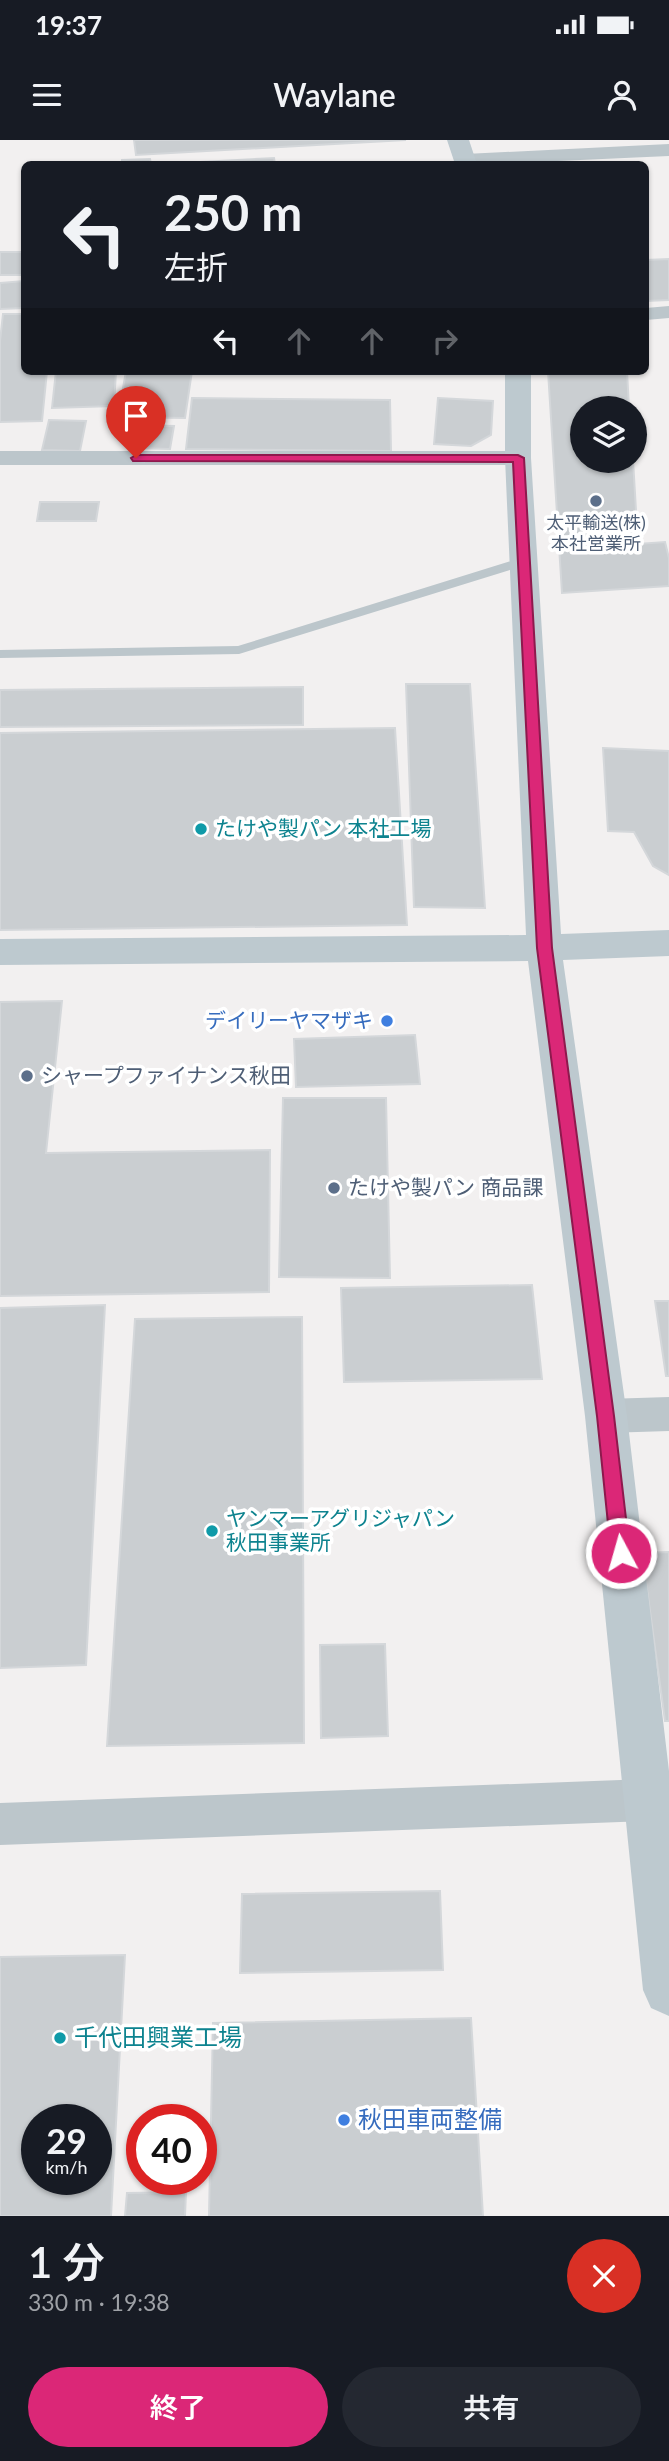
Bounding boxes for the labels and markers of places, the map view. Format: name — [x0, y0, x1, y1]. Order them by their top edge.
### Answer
pin — [106, 386, 166, 458]
marker: 太平輸送(株) 本社営業所 — [588, 493, 604, 509]
place label: 太平輸送(株) 本社営業所 — [546, 511, 646, 554]
place label: たけや製パン 本社工場 — [215, 815, 431, 840]
marker: たけや製パン 本社工場 — [193, 821, 209, 837]
place label: デイリーヤマザキ — [205, 1007, 373, 1032]
marker: デイリーヤマザキ — [379, 1013, 395, 1029]
place label: シャープファイナンス秋田 — [41, 1062, 291, 1087]
marker: シャープファイナンス秋田 — [19, 1068, 35, 1084]
place label: たけや製パン 商品課 — [348, 1174, 543, 1199]
marker: たけや製パン 商品課 — [326, 1180, 342, 1196]
place label: ヤンマーアグリジャパン 秋田事業所 — [226, 1505, 455, 1554]
marker: ヤンマーアグリジャパン 秋田事業所 — [204, 1523, 220, 1539]
place label: 千代田興業工場 — [74, 2022, 242, 2051]
marker: 千代田興業工場 — [52, 2030, 68, 2046]
place label: 秋田車両整備 — [358, 2104, 502, 2133]
marker: 秋田車両整備 — [336, 2112, 352, 2128]

